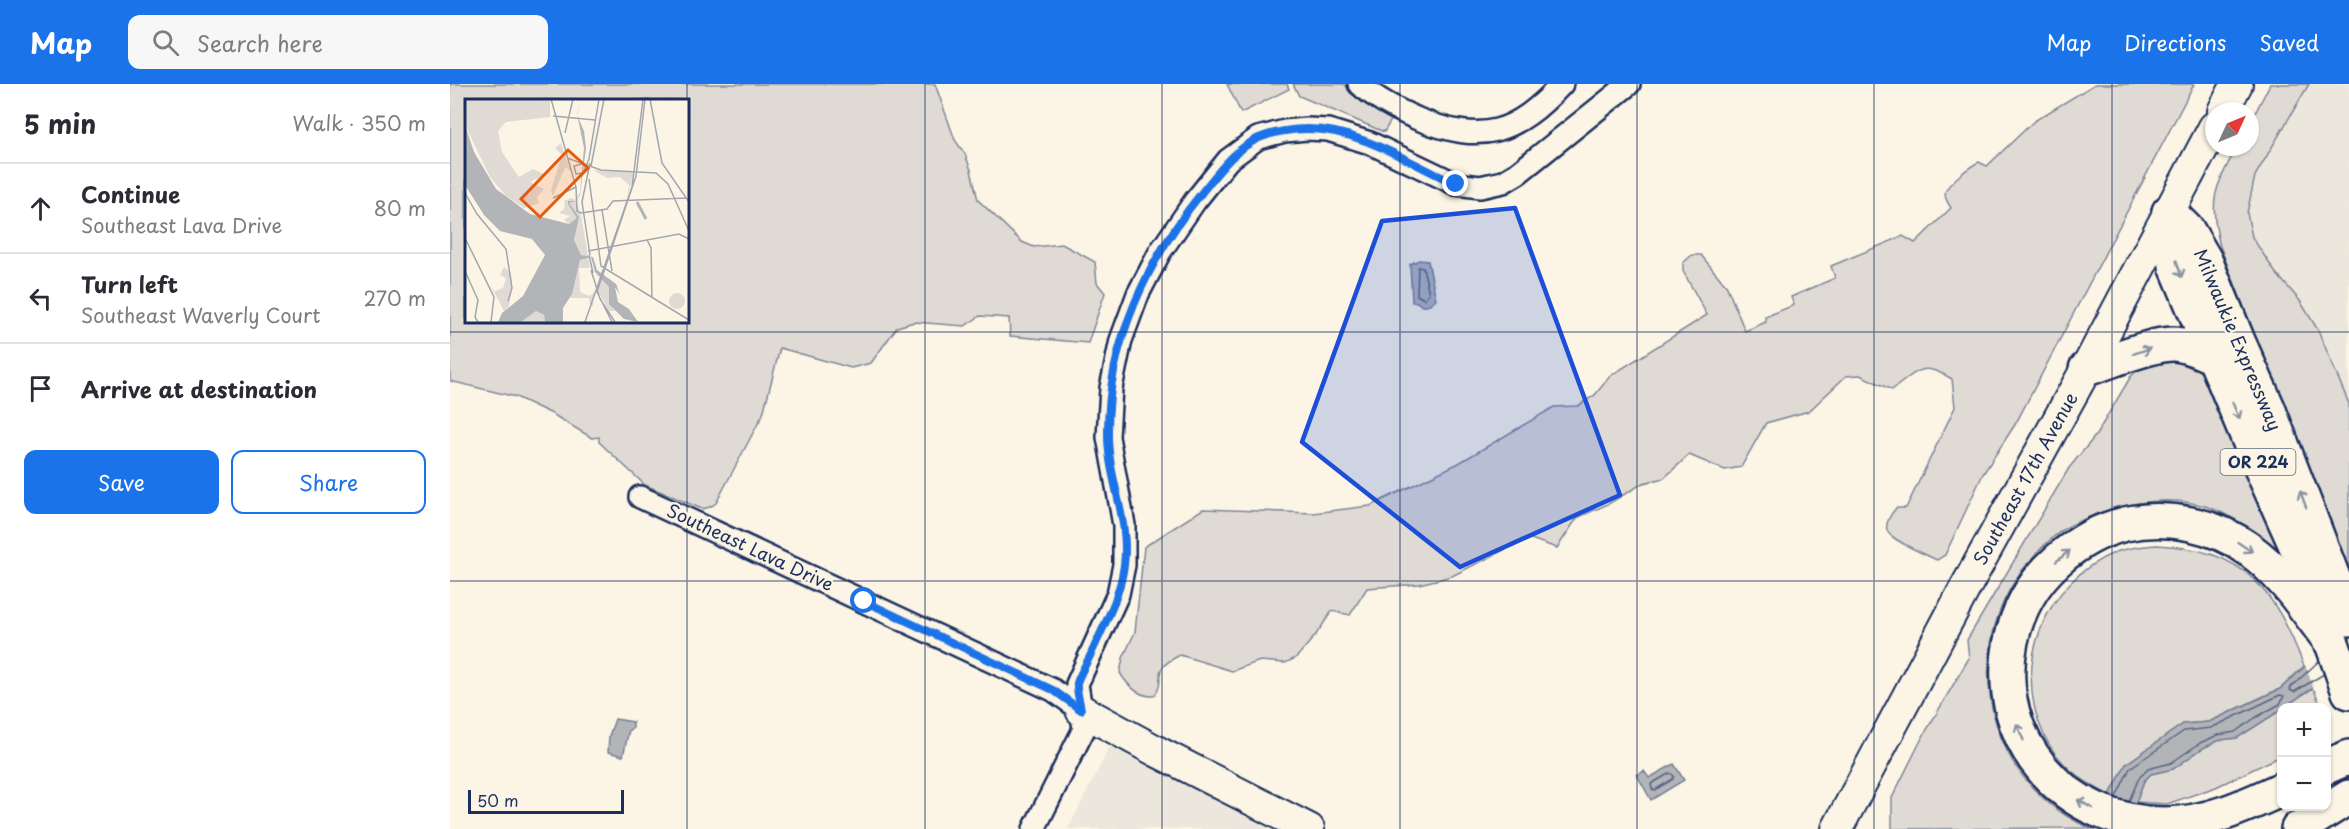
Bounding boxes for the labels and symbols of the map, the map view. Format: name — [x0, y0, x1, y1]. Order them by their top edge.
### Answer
inset map — [465, 99, 688, 322]
north arrow — [2205, 102, 2259, 156]
route end — [1442, 170, 1468, 196]
street label: Milwaukie Expressway — [2188, 244, 2289, 435]
one-way arrow — [2174, 259, 2185, 278]
one-way arrow — [2132, 345, 2151, 356]
street label: Southeast 17th Avenue — [1966, 387, 2084, 569]
one-way arrow — [2231, 401, 2242, 419]
road number: OR 224 — [2220, 449, 2296, 475]
one-way arrow — [2297, 490, 2308, 508]
street label: Southeast Lava Drive — [663, 496, 839, 597]
one-way arrow — [2236, 540, 2253, 553]
one-way arrow — [2055, 549, 2071, 562]
route start — [850, 587, 876, 613]
one-way arrow — [2014, 723, 2025, 741]
scale bar — [468, 787, 624, 814]
one-way arrow — [2077, 798, 2094, 810]

